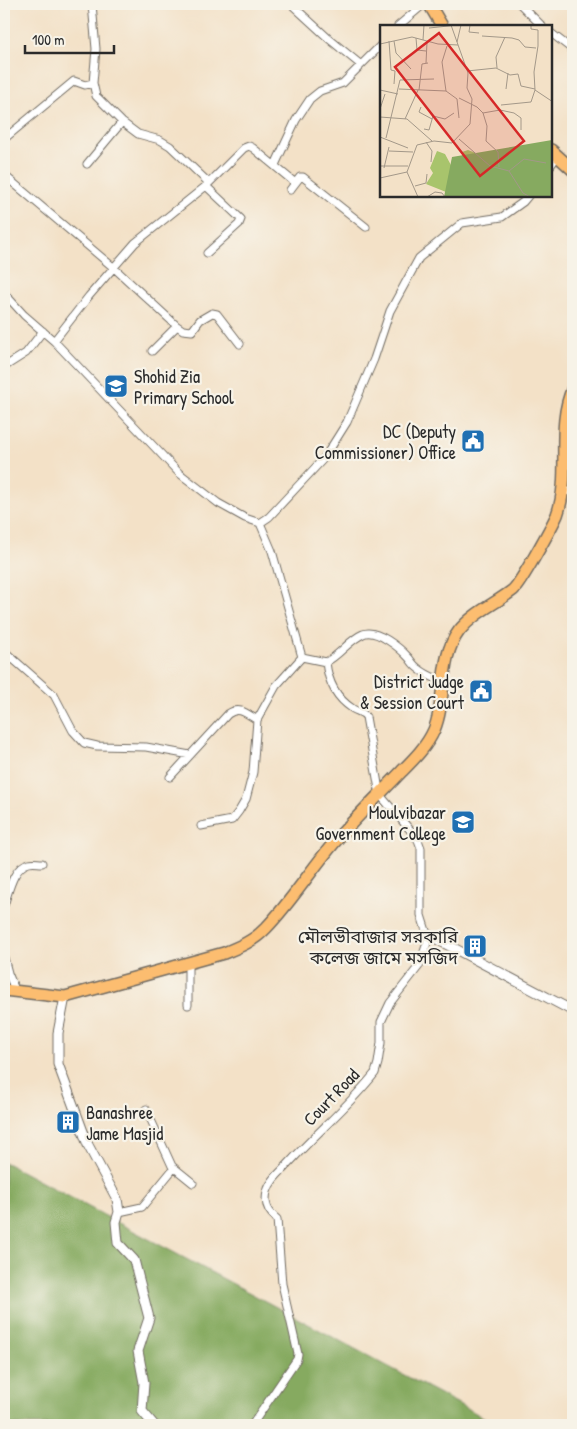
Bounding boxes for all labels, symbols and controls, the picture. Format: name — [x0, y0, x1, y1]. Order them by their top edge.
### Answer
scale bar — [25, 22, 114, 54]
inset map — [380, 25, 552, 198]
text: 100 m — [32, 29, 65, 50]
place label: Shohid Zia Primary School — [134, 364, 234, 410]
school or university icon: Shohid Zia Primary School — [103, 373, 129, 399]
place label: DC (Deputy Commissioner) Office — [315, 419, 456, 465]
public building icon: DC (Deputy Commissioner) Office — [460, 428, 486, 454]
place label: District Judge & Session Court — [360, 669, 465, 715]
public building icon: District Judge & Session Court — [468, 678, 494, 704]
place label: Moulvibazar Government College — [316, 800, 446, 846]
school or university icon: Moulvibazar Government College — [450, 809, 476, 835]
place label: মৌলভীবাজার সরকারি কলেজ জামে মসজিদ — [298, 924, 459, 970]
building icon: মৌলভীবাজার সরকারি কলেজ জামে মসজিদ — [462, 933, 488, 959]
street label: Court Road — [297, 1063, 365, 1131]
place label: Banashree Jame Masjid — [86, 1100, 163, 1146]
building icon: Banashree Jame Masjid — [55, 1109, 81, 1135]

